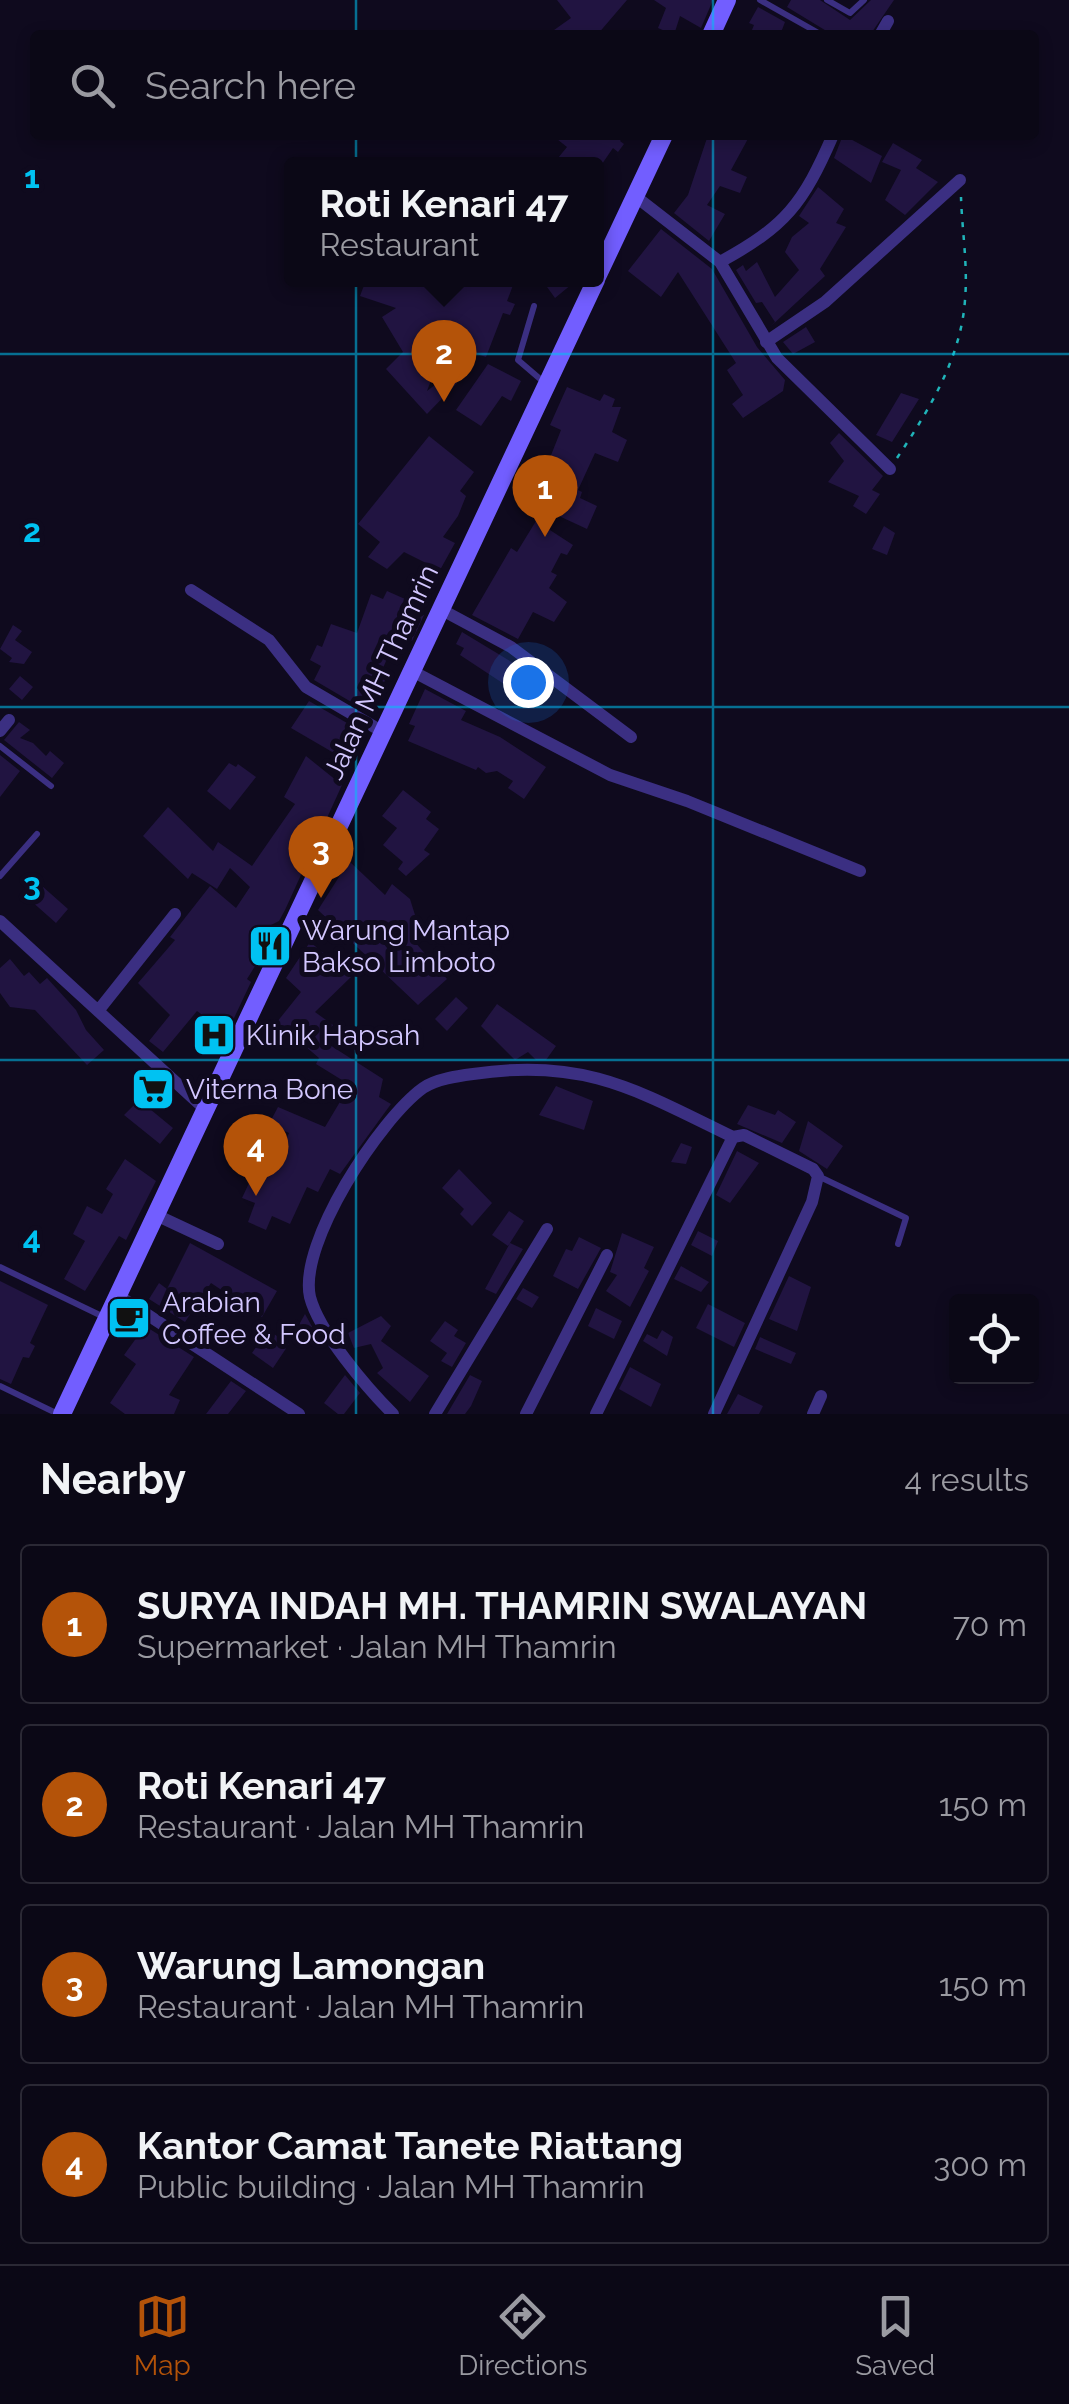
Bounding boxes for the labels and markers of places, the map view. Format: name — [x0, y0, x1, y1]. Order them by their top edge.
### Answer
pin: 2 — [412, 320, 476, 402]
pin: 1 — [512, 454, 578, 537]
pin: 3 — [288, 816, 354, 898]
place label: Warung Mantap Bakso Limboto — [302, 914, 510, 979]
restaurant icon: Warung Mantap Bakso Limboto — [247, 923, 293, 969]
hospital icon: Klinik Hapsah — [191, 1012, 237, 1058]
place label: Klinik Hapsah — [246, 1019, 420, 1052]
supermarket icon: Viterna Bone — [130, 1066, 176, 1112]
place label: Viterna Bone — [186, 1073, 353, 1106]
pin: 4 — [224, 1114, 288, 1196]
place label: Arabian Coffee & Food — [162, 1286, 346, 1351]
cafe icon: Arabian Coffee & Food — [106, 1295, 152, 1341]

